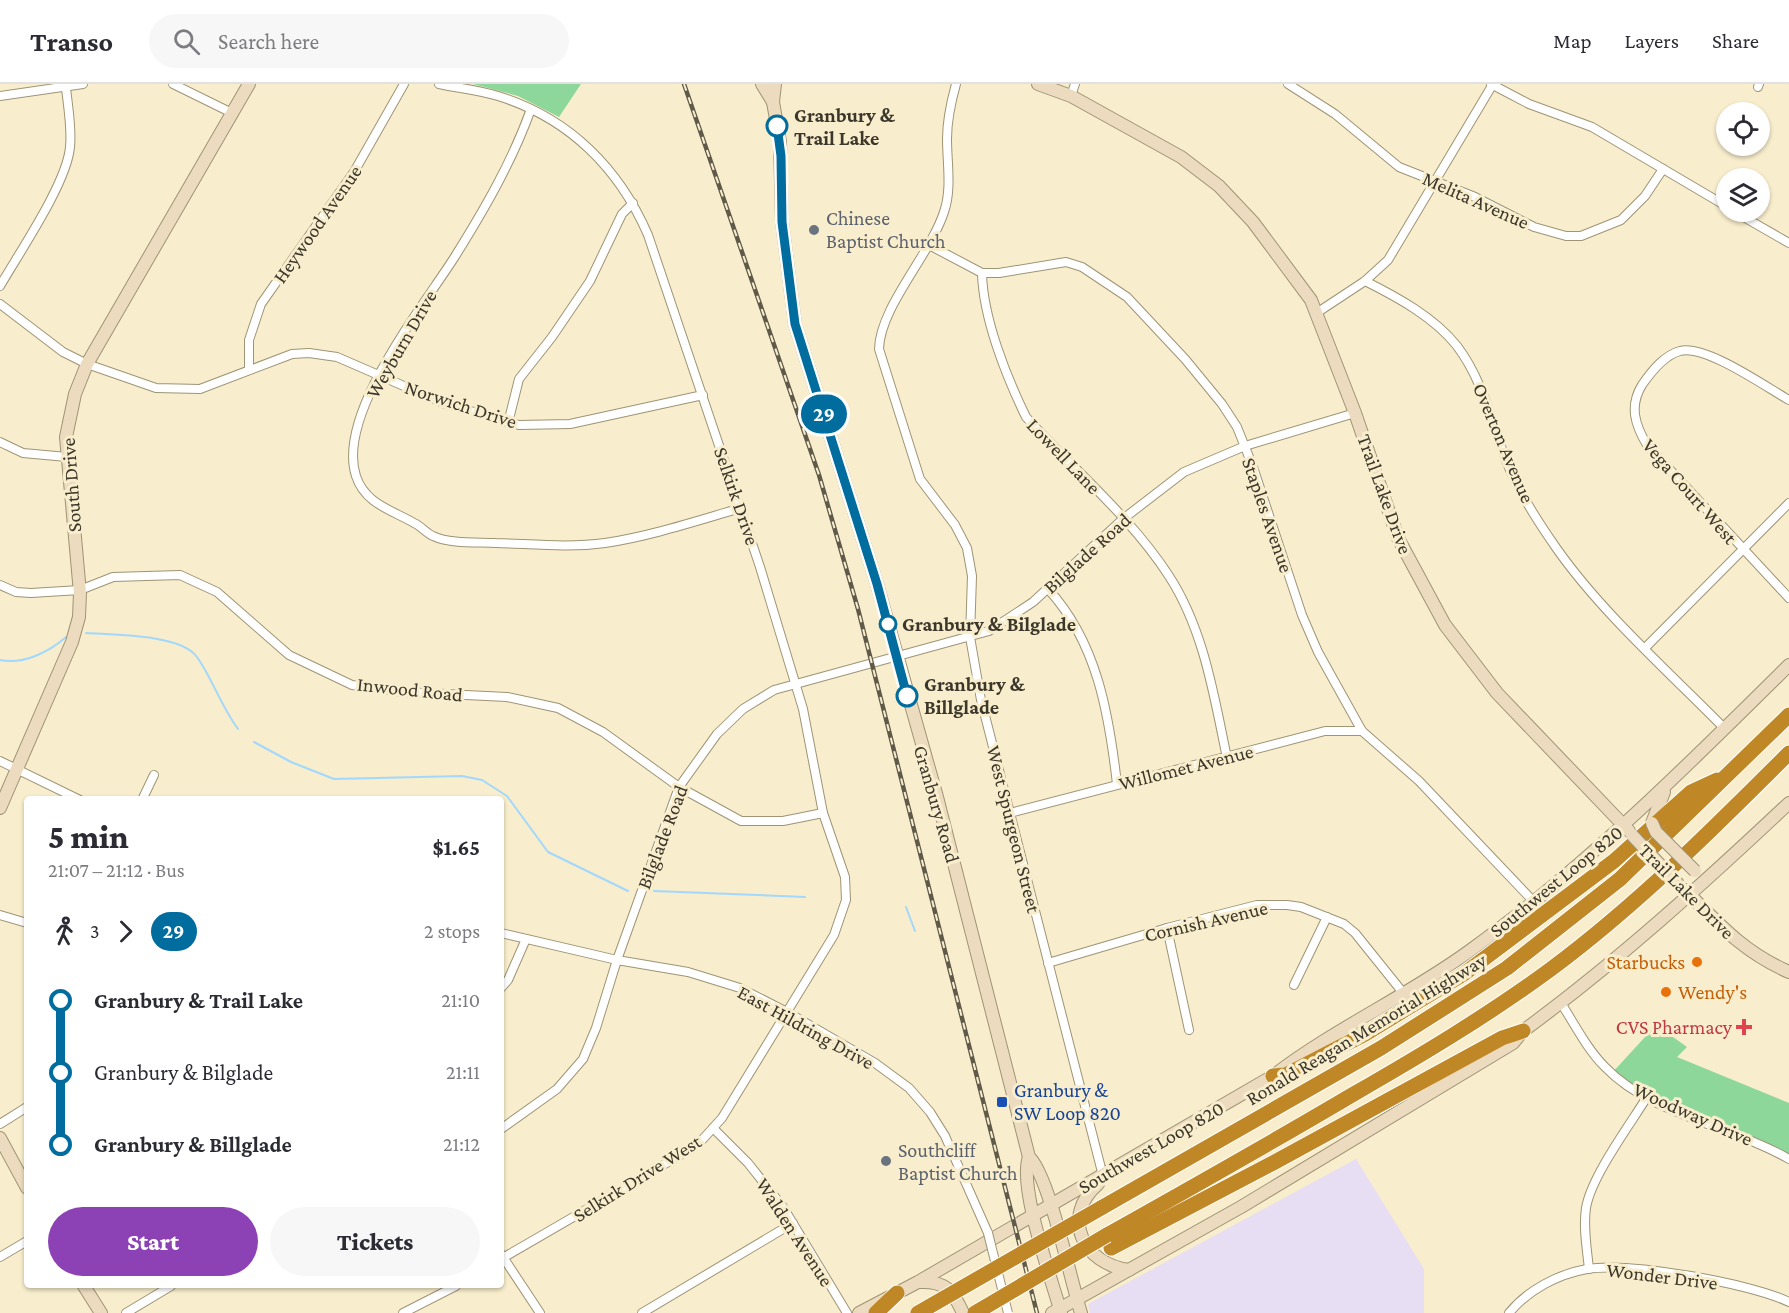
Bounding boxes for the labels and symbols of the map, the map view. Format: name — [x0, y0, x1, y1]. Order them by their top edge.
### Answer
place label: Granbury & Trail Lake — [794, 104, 896, 149]
marker: Granbury & Trail Lake — [766, 115, 788, 137]
street label: Heywood Avenue — [268, 161, 367, 288]
street label: Melita Avenue — [1419, 167, 1533, 233]
place label: Chinese Baptist Church — [826, 207, 946, 253]
marker: Chinese Baptist Church — [807, 223, 821, 237]
street label: Weyburn Drive — [361, 286, 442, 403]
street label: Norwich Drive — [402, 376, 520, 432]
street label: Overton Avenue — [1469, 380, 1539, 506]
line badge: 29 — [797, 394, 851, 434]
street label: Lowell Lane — [1023, 414, 1105, 498]
street label: Trail Lake Drive — [1353, 431, 1417, 557]
street label: Vega Court West — [1638, 434, 1742, 549]
street label: South Drive — [57, 437, 85, 533]
street label: Selkirk Drive — [710, 444, 764, 548]
street label: Staples Avenue — [1237, 455, 1298, 576]
street label: Bilglade Road — [1039, 508, 1136, 598]
place label: Granbury & Bilglade — [902, 613, 1076, 635]
marker: Granbury & Bilglade — [879, 615, 897, 633]
street label: Inwood Road — [356, 673, 464, 706]
place label: Granbury & Billglade — [924, 673, 1026, 718]
marker: Granbury & Billglade — [896, 685, 918, 707]
street label: Willomet Avenue — [1116, 740, 1256, 794]
street label: Granbury Road — [909, 743, 964, 866]
street label: West Spurgeon Street — [982, 743, 1045, 915]
street label: Bilglade Road — [632, 782, 693, 892]
street label: Southwest Loop 820 — [1485, 821, 1627, 942]
street label: Trail Lake Drive — [1635, 839, 1739, 943]
street label: Cornish Avenue — [1142, 896, 1270, 946]
street label: Ronald Reagan Memorial Highway — [1242, 948, 1491, 1110]
place label: Starbucks — [1606, 951, 1685, 973]
marker: Starbucks — [1690, 955, 1704, 969]
street label: East Hildring Drive — [733, 980, 878, 1075]
place label: Wendy's — [1678, 981, 1747, 1004]
marker: Wendy's — [1659, 985, 1673, 999]
place label: CVS Pharmacy — [1616, 1016, 1733, 1039]
marker: CVS Pharmacy — [1737, 1020, 1751, 1034]
street label: Woodway Drive — [1630, 1078, 1756, 1151]
place label: Granbury & SW Loop 820 — [1014, 1079, 1121, 1125]
marker: Granbury & SW Loop 820 — [995, 1095, 1009, 1109]
street label: Southwest Loop 820 — [1074, 1096, 1228, 1198]
street label: Selkirk Drive West — [569, 1130, 705, 1226]
place label: Southcliff Baptist Church — [898, 1139, 1018, 1185]
marker: Southcliff Baptist Church — [879, 1154, 893, 1168]
street label: Walden Avenue — [752, 1174, 838, 1290]
street label: Wonder Drive — [1605, 1258, 1719, 1294]

